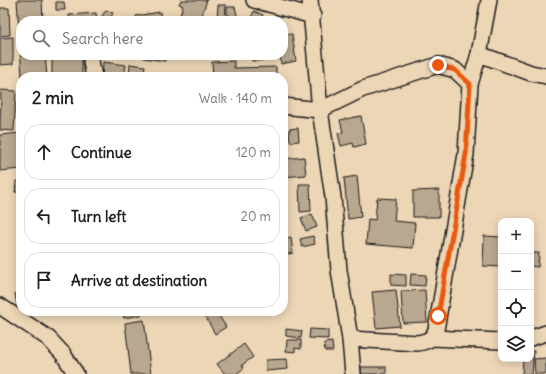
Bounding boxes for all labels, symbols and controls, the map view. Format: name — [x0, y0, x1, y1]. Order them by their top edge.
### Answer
search box — [16, 16, 288, 60]
icon: search — [30, 27, 52, 49]
text: Search here — [62, 29, 143, 48]
route end — [429, 56, 447, 74]
text: 2 min — [32, 87, 74, 109]
text: Walk · 140 m — [199, 90, 272, 107]
icon: ahead — [33, 141, 55, 163]
text: Continue — [71, 143, 132, 162]
text: 120 m — [236, 144, 271, 161]
icon: left — [33, 205, 55, 227]
text: Turn left — [71, 207, 126, 226]
text: 20 m — [241, 208, 271, 225]
map controls — [498, 218, 534, 362]
button: + — [498, 218, 534, 254]
button: − — [498, 254, 534, 290]
icon: arrive — [33, 269, 55, 291]
text: Arrive at destination — [71, 271, 207, 290]
button: locate — [498, 290, 534, 326]
route start — [429, 307, 447, 325]
button: layers — [498, 326, 534, 362]

